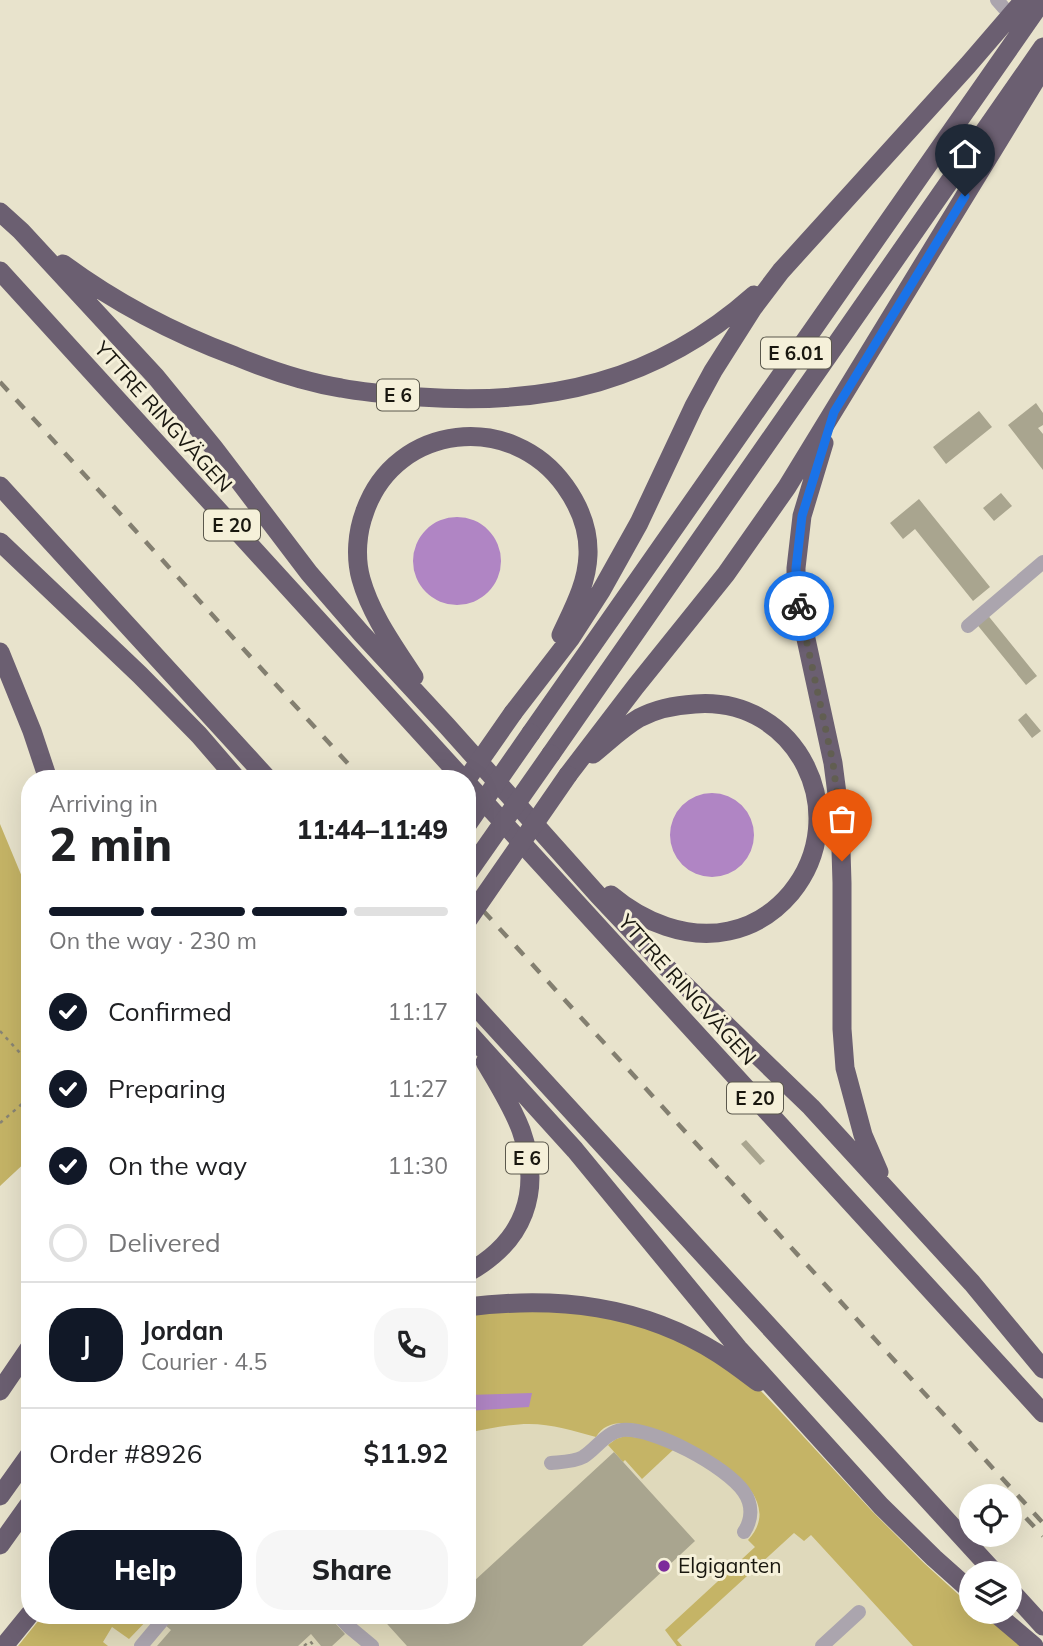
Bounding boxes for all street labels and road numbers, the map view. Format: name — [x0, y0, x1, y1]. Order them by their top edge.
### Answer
street label: YTTRE RINGVÄGEN — [89, 335, 238, 497]
road number: E 6.01 — [761, 338, 831, 368]
road number: E 6 — [377, 380, 419, 410]
road number: E 20 — [204, 510, 260, 540]
street label: YTTRE RINGVÄGEN — [613, 908, 762, 1070]
road number: E 20 — [727, 1082, 783, 1114]
road number: E 6 — [506, 1142, 548, 1174]

